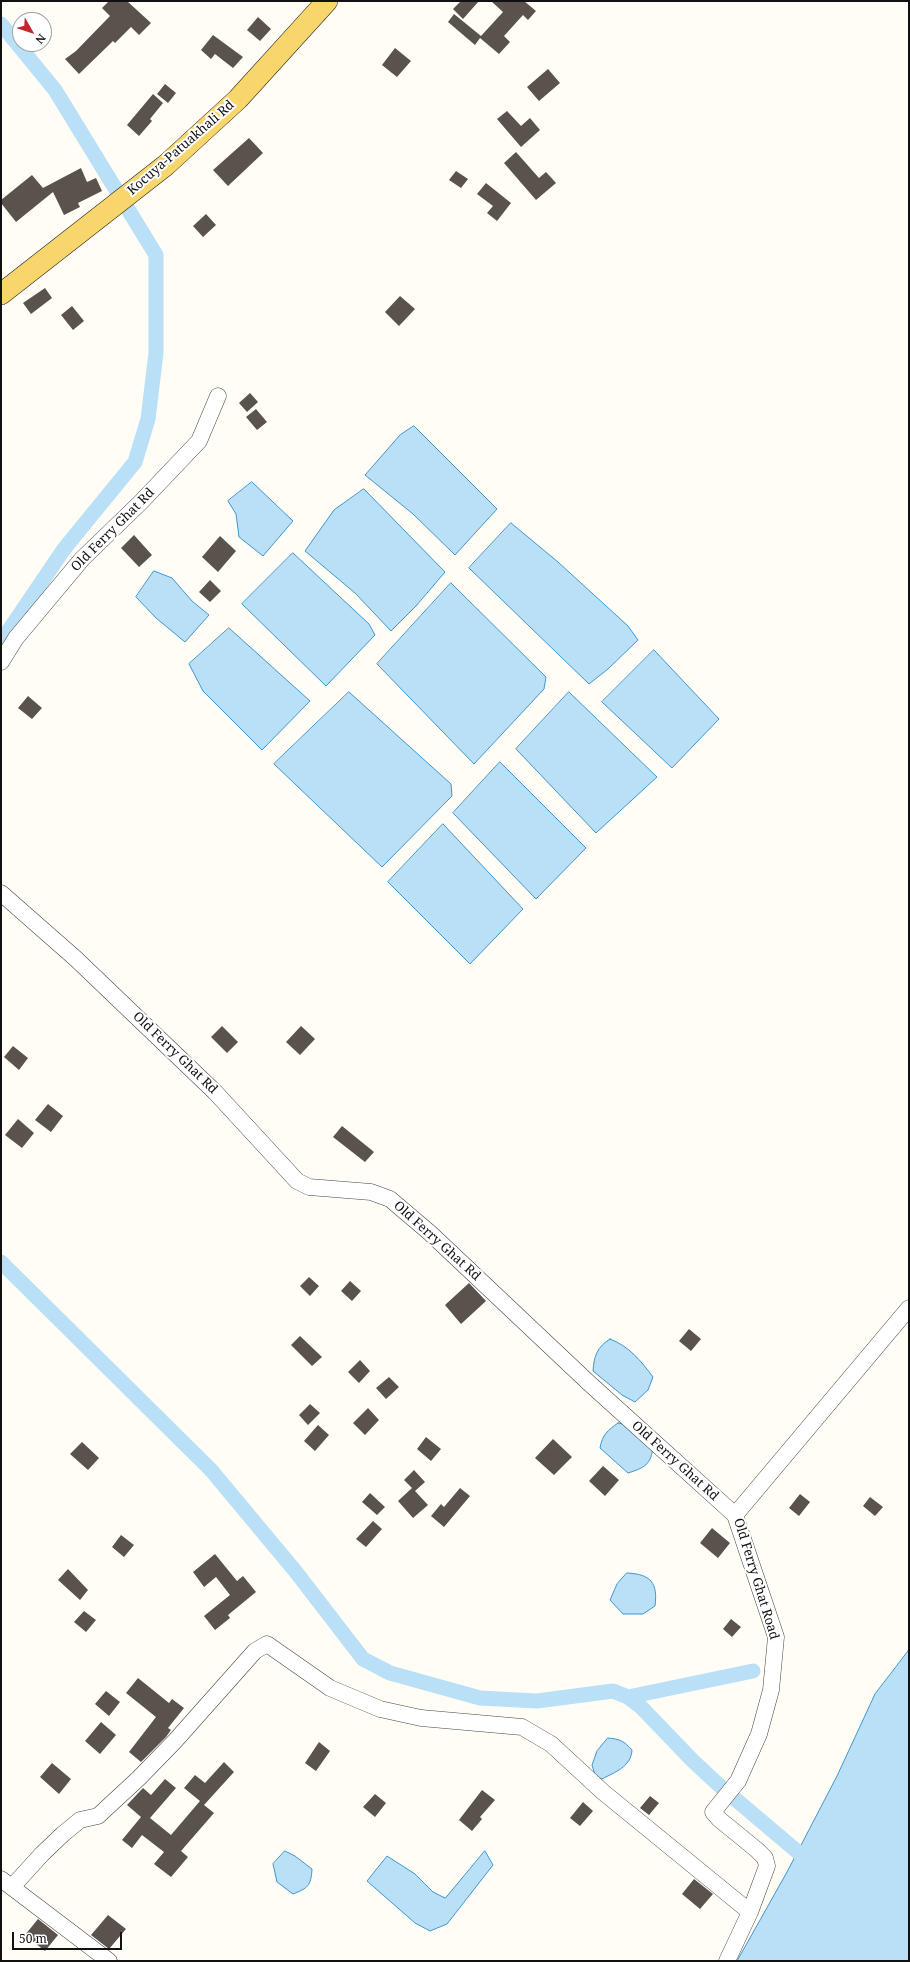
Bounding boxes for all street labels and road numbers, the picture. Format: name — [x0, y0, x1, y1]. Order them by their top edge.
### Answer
street label: Kocuya-Patuakhali Rd — [124, 97, 238, 199]
street label: Old Ferry Ghat Rd — [68, 485, 158, 575]
street label: Old Ferry Ghat Rd — [130, 1009, 220, 1097]
street label: Old Ferry Ghat Rd — [390, 1198, 484, 1284]
street label: Old Ferry Ghat Rd — [628, 1418, 722, 1504]
street label: Old Ferry Ghat Road — [730, 1516, 782, 1642]

